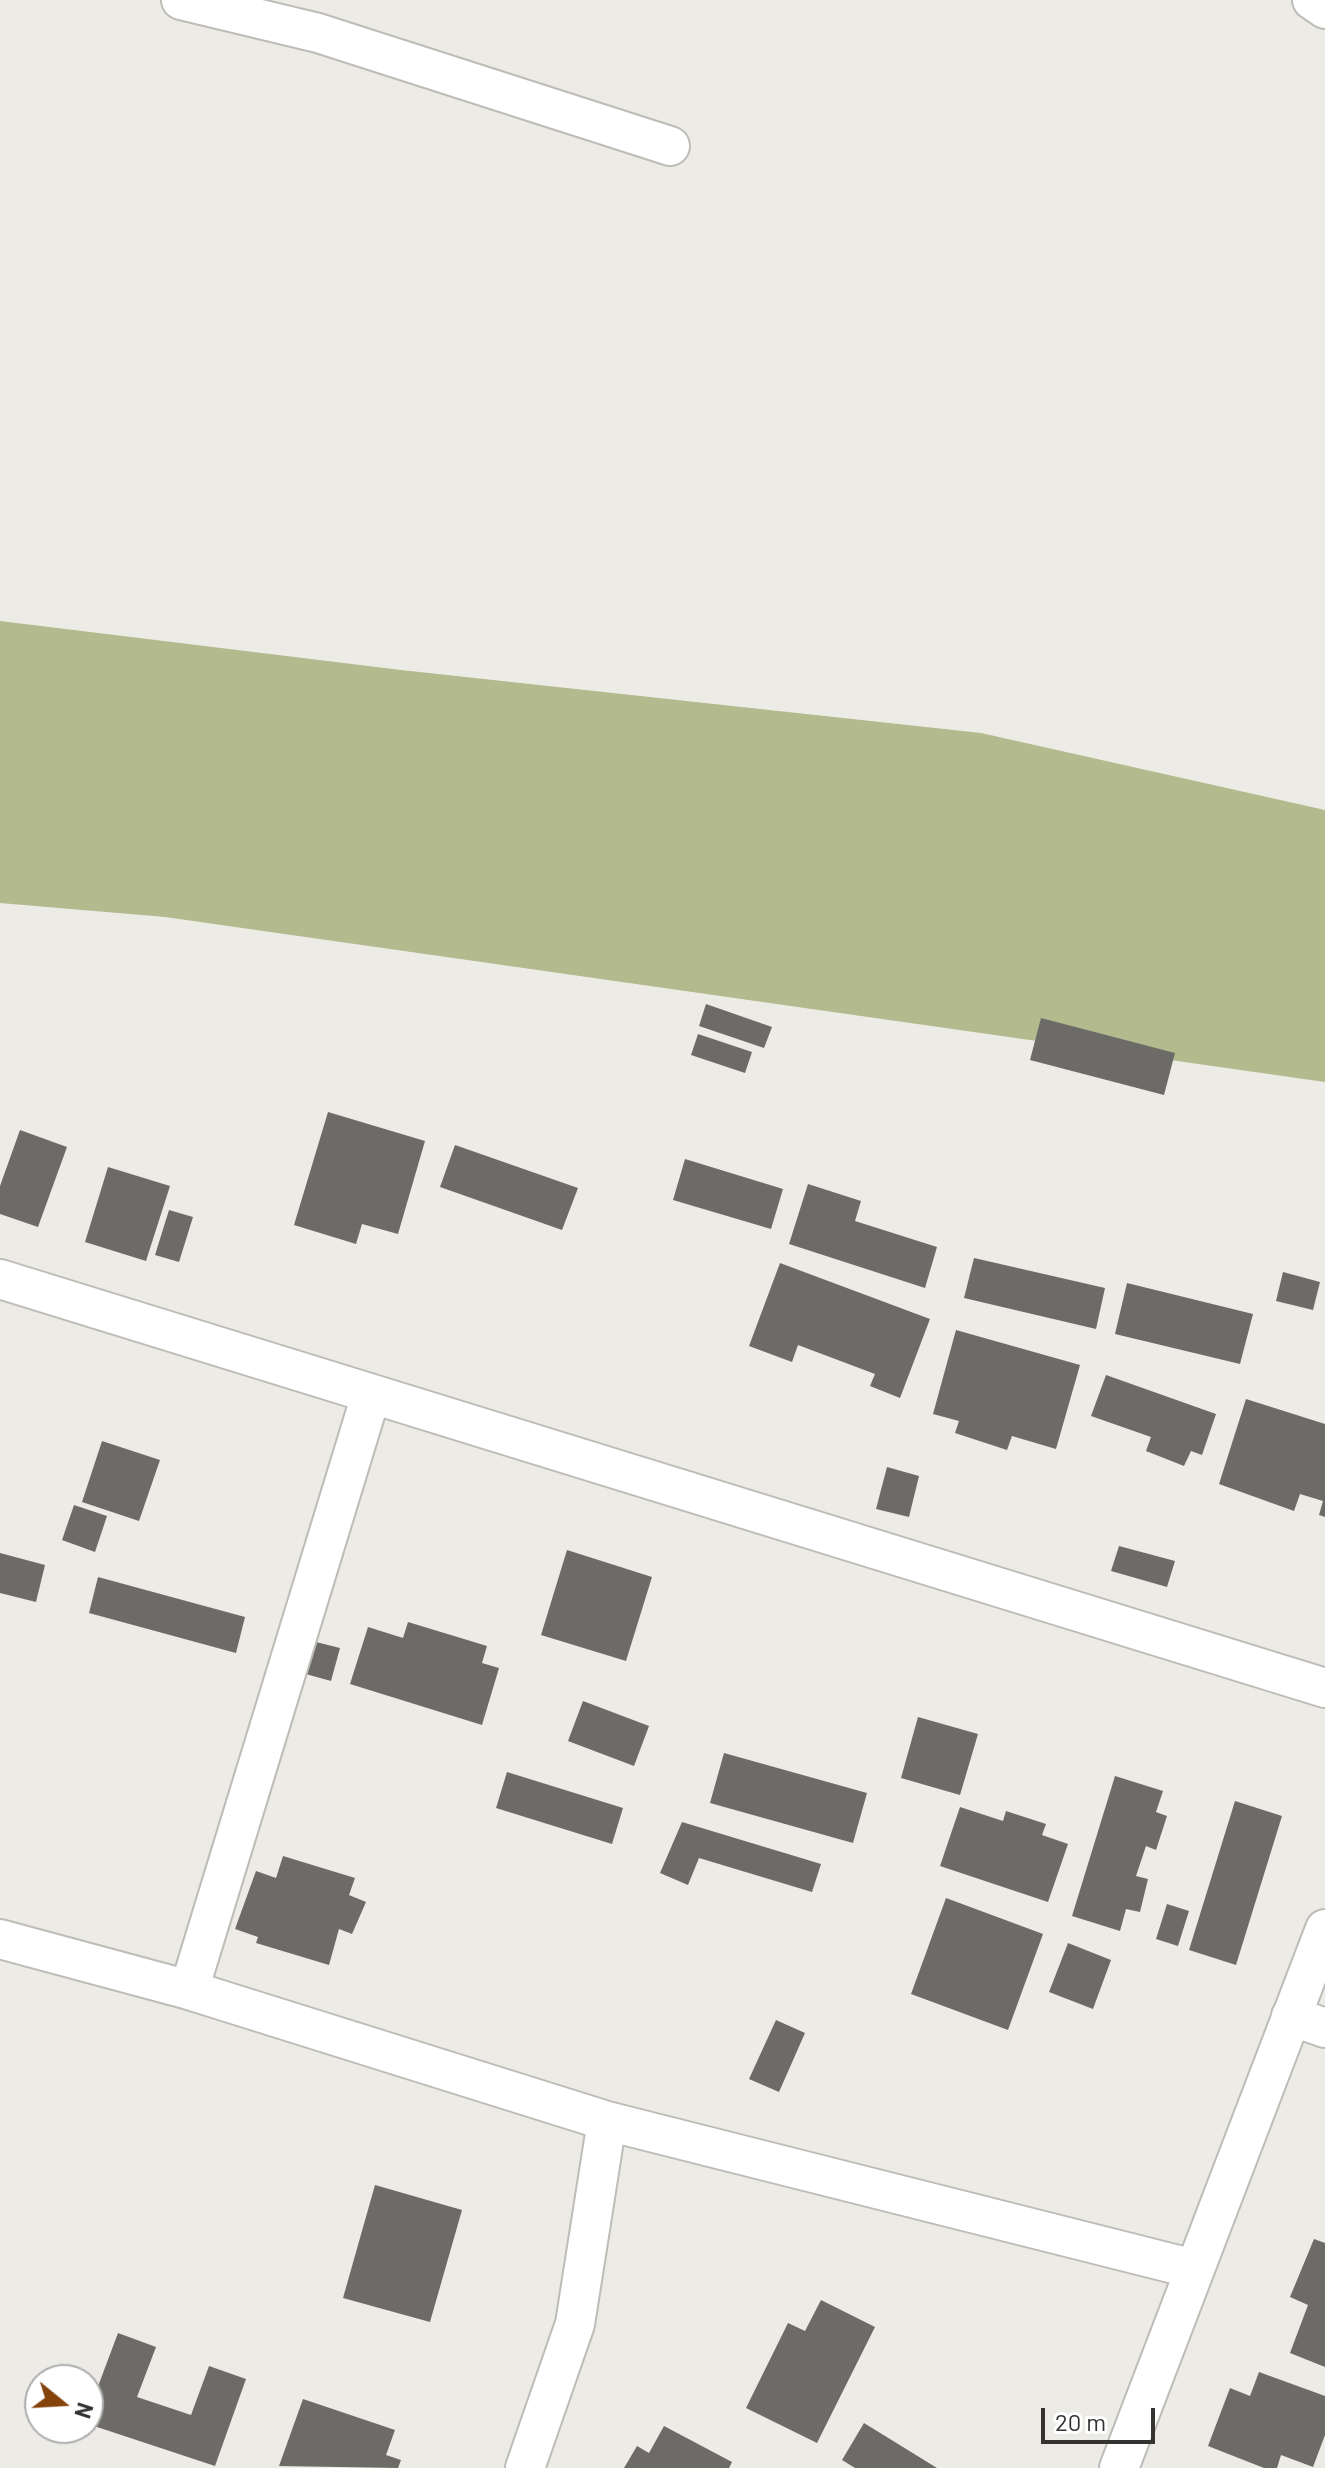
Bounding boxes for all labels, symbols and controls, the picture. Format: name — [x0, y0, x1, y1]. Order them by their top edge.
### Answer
north arrow — [24, 2364, 104, 2444]
scale bar — [1045, 2392, 1159, 2442]
text: N — [70, 2400, 100, 2422]
text: 20 m — [1055, 2407, 1106, 2436]

